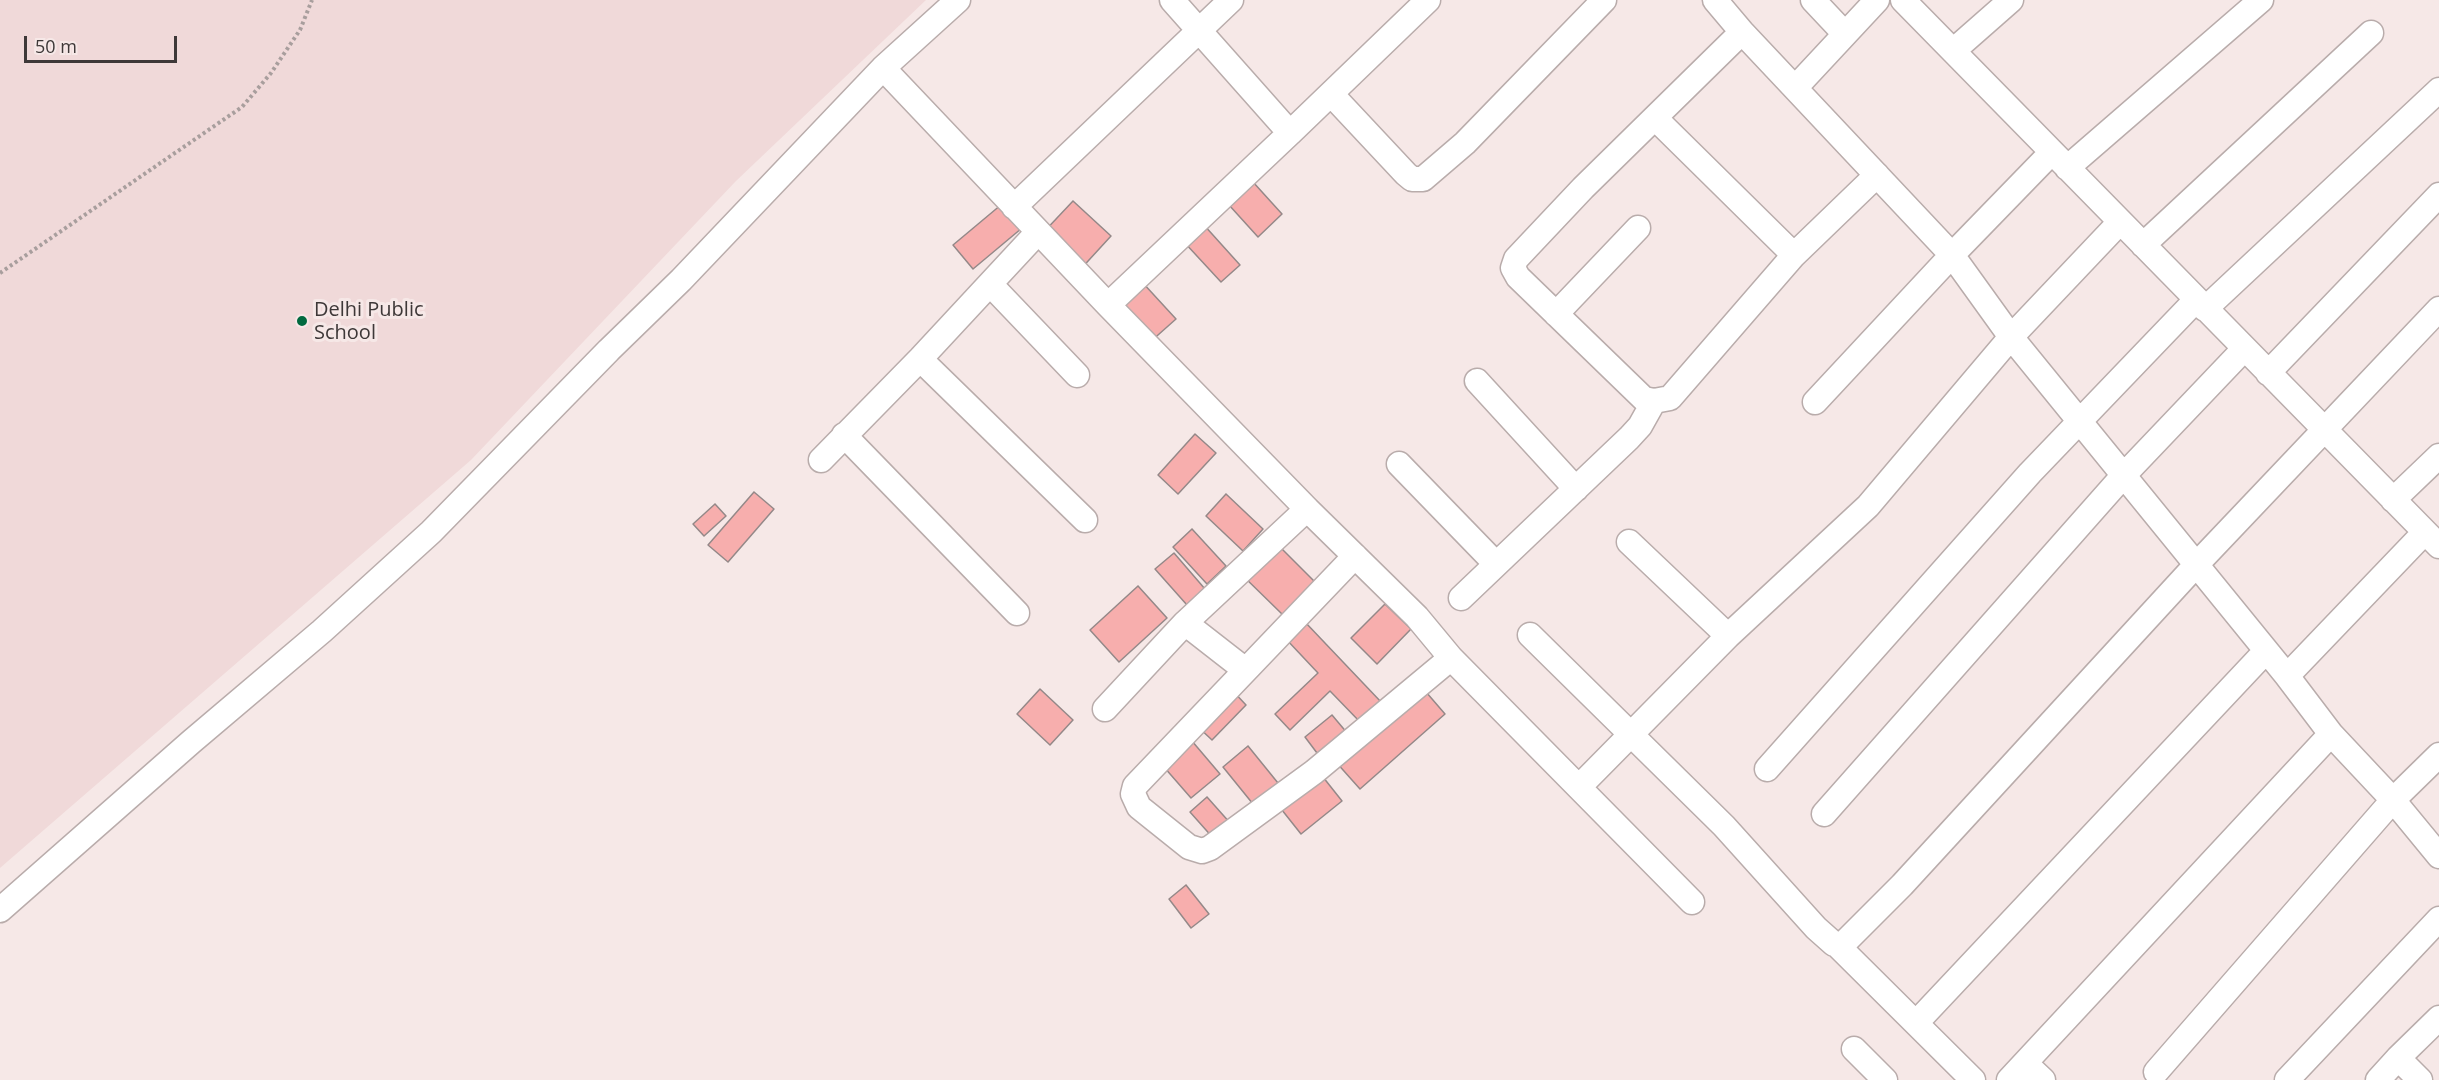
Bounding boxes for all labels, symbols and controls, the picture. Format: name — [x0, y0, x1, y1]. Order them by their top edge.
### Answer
scale bar — [27, 24, 180, 62]
text: 50 m — [35, 34, 77, 58]
place label: Delhi Public School — [314, 298, 424, 345]
marker: Delhi Public School — [295, 314, 309, 328]

